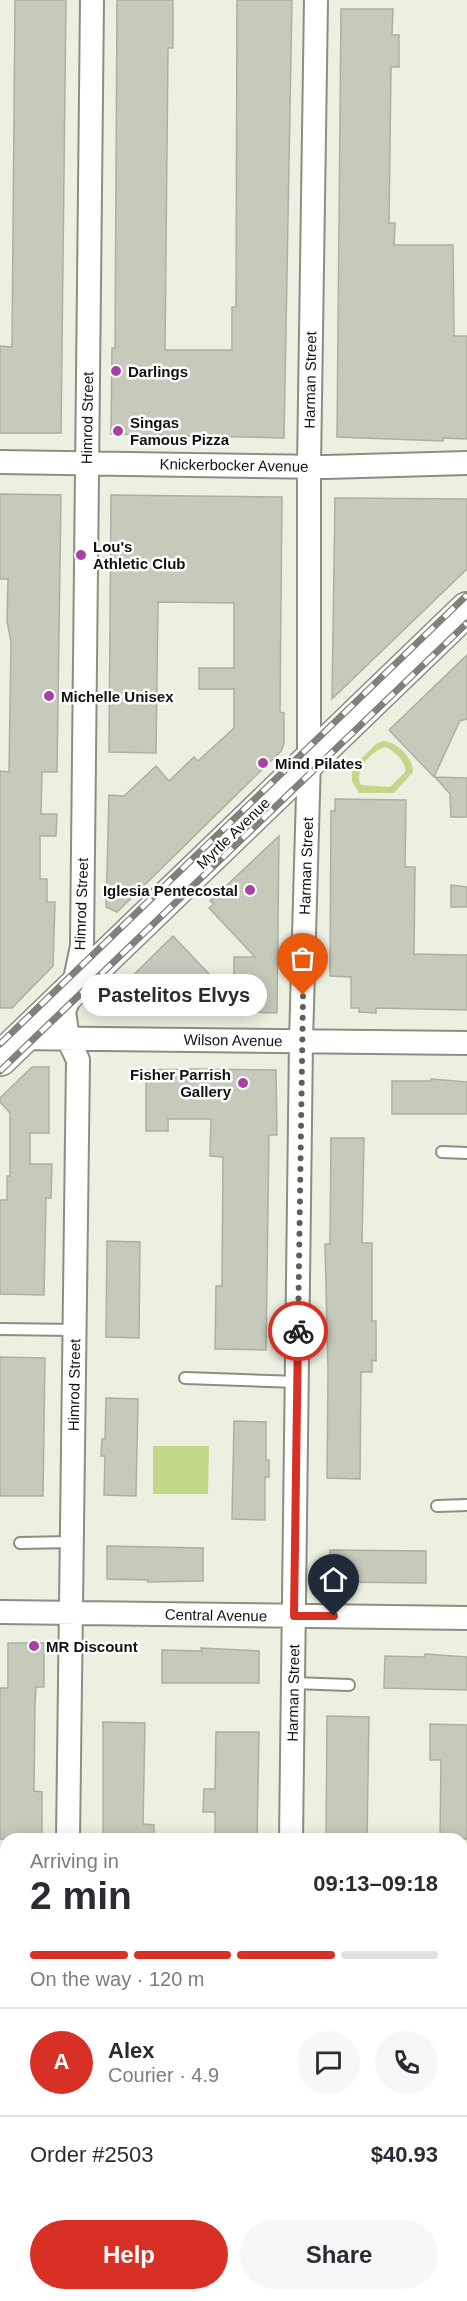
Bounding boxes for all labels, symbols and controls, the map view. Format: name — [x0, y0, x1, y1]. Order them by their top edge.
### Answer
street label: Harman Street — [301, 330, 319, 429]
place label: Darlings — [128, 363, 188, 380]
marker: Darlings — [109, 364, 123, 378]
street label: Himrod Street — [78, 371, 96, 464]
place label: Singas Famous Pizza — [130, 414, 230, 448]
marker: Singas Famous Pizza — [111, 424, 125, 438]
street label: Knickerbocker Avenue — [159, 455, 309, 475]
place label: Lou's Athletic Club — [93, 538, 186, 572]
marker: Lou's Athletic Club — [74, 548, 88, 562]
place label: Michelle Unisex — [61, 688, 174, 705]
marker: Michelle Unisex — [42, 689, 56, 703]
place label: Mind Pilates — [275, 755, 363, 772]
marker: Mind Pilates — [256, 756, 270, 770]
street label: Myrtle Avenue — [193, 794, 273, 872]
street label: Harman Street — [296, 816, 316, 915]
street label: Himrod Street — [71, 857, 91, 951]
place label: Iglesia Pentecostal — [103, 882, 238, 899]
marker: Iglesia Pentecostal — [243, 883, 257, 897]
pin — [277, 933, 328, 995]
icon: bag — [286, 942, 319, 975]
callout: Pastelitos Elvys — [81, 974, 267, 1016]
text: Pastelitos Elvys — [98, 984, 250, 1006]
street label: Wilson Avenue — [183, 1031, 283, 1049]
place label: Fisher Parrish Gallery — [130, 1066, 232, 1100]
marker: Fisher Parrish Gallery — [236, 1076, 250, 1090]
courier — [268, 1301, 328, 1361]
icon: bike — [282, 1315, 315, 1348]
street label: Himrod Street — [65, 1338, 83, 1431]
pin — [308, 1554, 359, 1616]
icon: home — [317, 1563, 350, 1596]
street label: Central Avenue — [165, 1606, 267, 1624]
place label: MR Discount — [46, 1638, 138, 1655]
marker: MR Discount — [27, 1639, 41, 1653]
street label: Harman Street — [284, 1643, 302, 1742]
text: Arriving in — [30, 1850, 119, 1872]
text: 09:13–09:18 — [313, 1871, 438, 1896]
text: 2 min — [30, 1874, 132, 1917]
text: On the way · 120 m — [30, 1968, 205, 1990]
button: chat — [297, 2031, 360, 2094]
button: phone — [375, 2031, 438, 2094]
text: Alex — [108, 2038, 154, 2063]
text: A — [54, 2049, 69, 2074]
text: Courier · 4.9 — [108, 2064, 219, 2086]
text: Order #2503 — [30, 2142, 154, 2167]
text: $40.93 — [371, 2142, 438, 2167]
button: Help — [30, 2220, 228, 2289]
button: Share — [240, 2220, 438, 2289]

